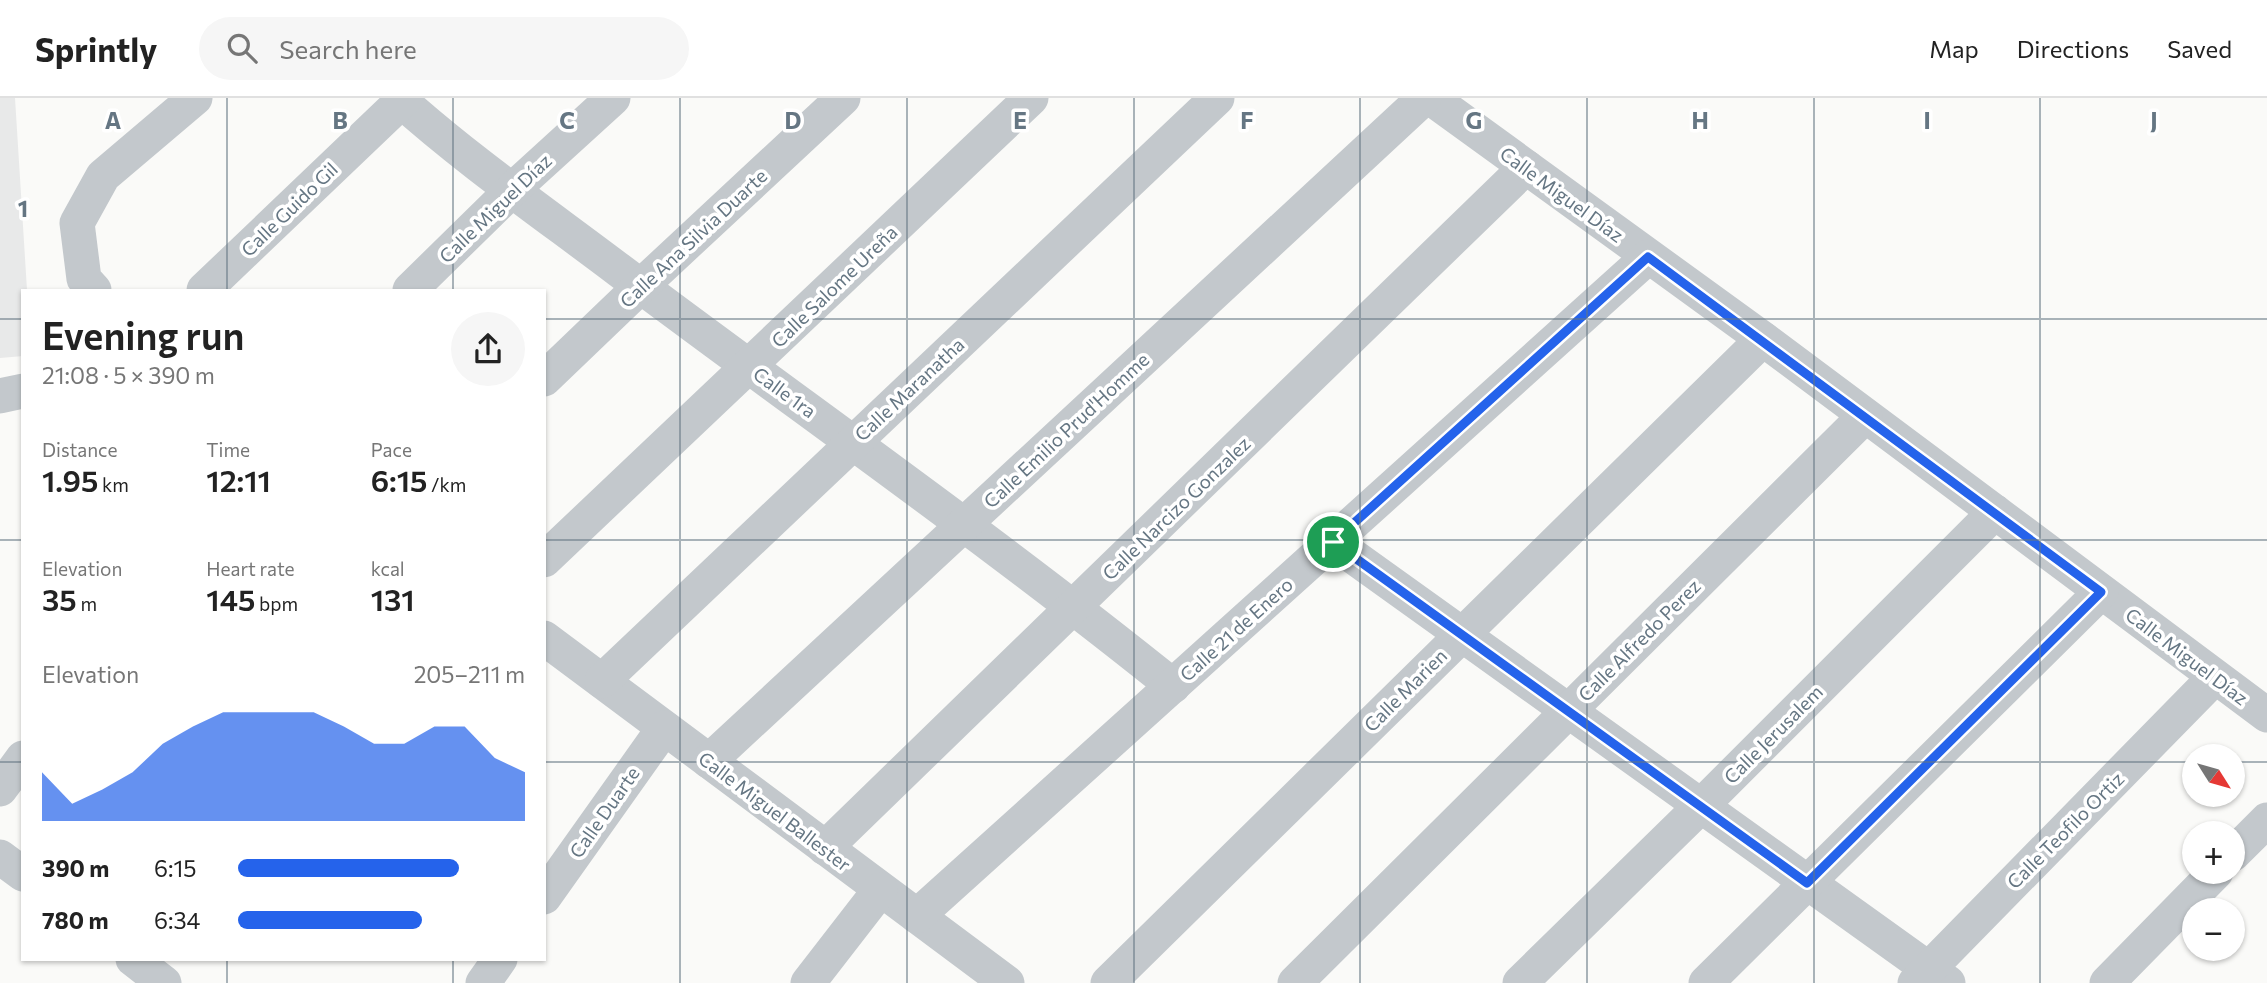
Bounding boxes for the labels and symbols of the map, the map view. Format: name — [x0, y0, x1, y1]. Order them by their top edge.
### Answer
text: A — [105, 106, 122, 134]
text: B — [332, 106, 348, 134]
text: C — [559, 106, 575, 134]
text: D — [785, 106, 802, 134]
text: E — [1013, 106, 1027, 134]
text: F — [1240, 106, 1254, 134]
text: G — [1466, 106, 1482, 134]
text: H — [1691, 106, 1709, 134]
text: I — [1923, 106, 1931, 134]
text: J — [2150, 106, 2158, 134]
street label: Calle Miguel Díaz — [1496, 141, 1628, 247]
street label: Calle Miguel Díaz — [434, 149, 556, 267]
street label: Calle Guido Gil — [236, 157, 342, 261]
street label: Calle Ana Silvia Duarte — [615, 164, 771, 312]
text: 1 — [18, 194, 28, 222]
street label: Calle Salome Ureña — [766, 220, 902, 352]
street label: Calle Maranatha — [850, 333, 968, 445]
street label: Calle Emilio Prud'Homme — [979, 347, 1153, 513]
street label: Calle 1ra — [749, 362, 821, 422]
street label: Calle Narcizo Gonzalez — [1097, 432, 1255, 584]
pin — [1303, 512, 1363, 572]
street label: Calle 21 de Enero — [1175, 572, 1297, 686]
street label: Calle Alfredo Perez — [1573, 574, 1705, 706]
street label: Calle Miguel Díaz — [2121, 603, 2253, 709]
street label: Calle Marien — [1359, 644, 1451, 736]
street label: Calle Jerusalem — [1719, 680, 1827, 788]
north arrow — [2182, 744, 2245, 807]
street label: Calle Miguel Ballester — [694, 746, 856, 876]
street label: Calle Duarte — [564, 762, 644, 862]
street label: Calle Teofilo Ortiz — [2002, 767, 2128, 893]

